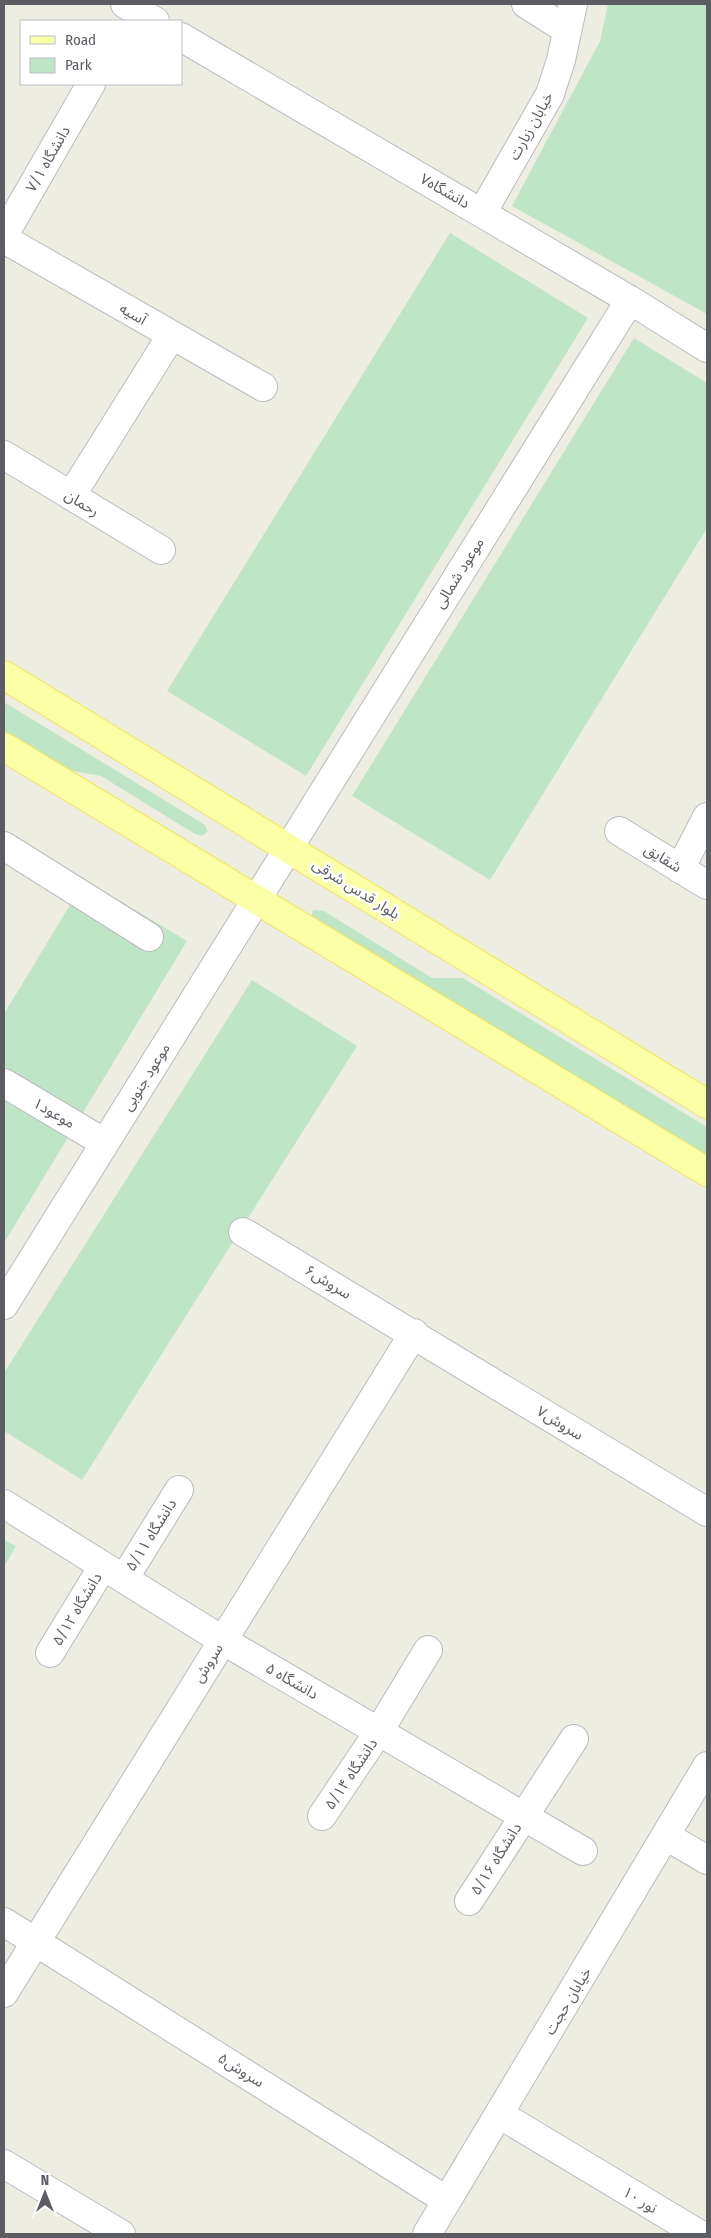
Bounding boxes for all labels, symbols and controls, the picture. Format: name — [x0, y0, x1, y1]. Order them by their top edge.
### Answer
legend — [20, 20, 182, 85]
text: Road — [65, 31, 96, 49]
text: Park — [65, 56, 92, 74]
street label: خیابان زیارت — [505, 89, 557, 163]
street label: دانشگاه ۷/۱ — [22, 123, 74, 195]
street label: دانشگاه۷ — [417, 170, 473, 212]
street label: آسیه — [116, 299, 150, 329]
street label: رحمان — [61, 486, 103, 520]
street label: موعود شمالی — [430, 534, 488, 612]
street label: شقایق — [641, 840, 685, 877]
street label: بلوار قدس شرقی — [309, 855, 403, 923]
street label: موعود جنوبی — [118, 1040, 174, 1114]
street label: موعود۱ — [30, 1094, 78, 1132]
street label: سروش۶ — [301, 1261, 355, 1303]
street label: سروش۷ — [533, 1402, 587, 1444]
street label: دانشگاه ۵/۱۱ — [122, 1496, 180, 1574]
street label: دانشگاه ۵/۱۲ — [48, 1569, 106, 1649]
street label: سروش — [189, 1640, 227, 1686]
street label: دانشگاه ۵ — [263, 1659, 321, 1703]
street label: دانشگاه ۵/۱۴ — [321, 1735, 381, 1813]
street label: دانشگاه ۵/۱۶ — [467, 1820, 525, 1898]
street label: خیابان حجت — [541, 1964, 595, 2038]
street label: سروش۵ — [215, 2049, 268, 2091]
north arrow — [20, 2168, 70, 2218]
text: N — [41, 2172, 49, 2189]
street label: نور ۱۰ — [619, 2183, 661, 2217]

